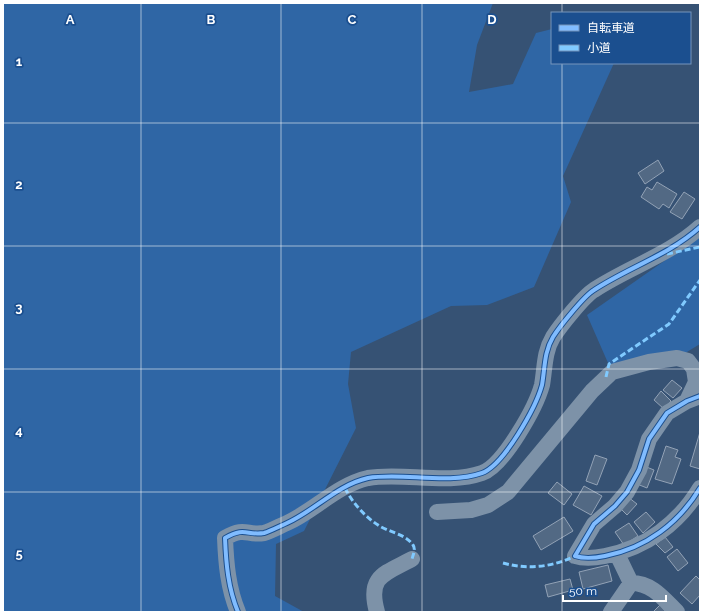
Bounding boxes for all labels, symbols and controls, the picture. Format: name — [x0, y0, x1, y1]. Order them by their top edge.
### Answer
text: A — [66, 12, 75, 27]
text: B — [207, 12, 216, 27]
text: C — [348, 12, 357, 27]
text: D — [487, 12, 497, 27]
legend — [551, 12, 691, 64]
text: 自転車道 — [587, 21, 635, 35]
text: 小道 — [587, 41, 611, 55]
text: 1 — [16, 54, 23, 69]
text: 2 — [15, 177, 23, 192]
text: 3 — [15, 300, 23, 315]
text: 4 — [15, 423, 23, 438]
text: 5 — [15, 546, 23, 561]
scale bar — [563, 577, 666, 603]
text: 50 m — [569, 584, 597, 598]

